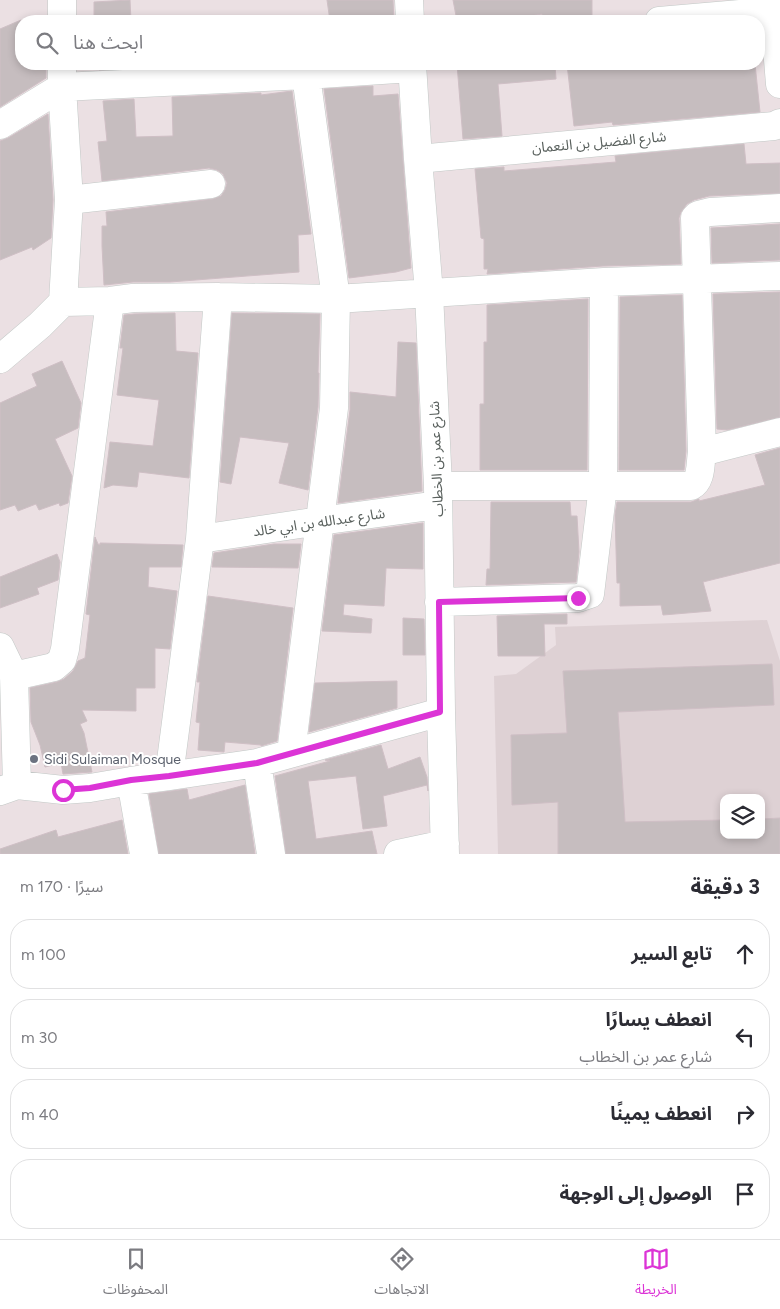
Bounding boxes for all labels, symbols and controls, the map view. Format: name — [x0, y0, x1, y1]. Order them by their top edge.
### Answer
search box — [15, 15, 765, 70]
icon: search — [33, 29, 61, 57]
text: ابحث هنا — [73, 31, 143, 54]
street label: شارع الفضيل بن النعمان — [531, 128, 667, 159]
street label: شارع عمر بن الخطاب — [426, 401, 449, 517]
street label: شارع عبدالله بن ابي خالد — [252, 505, 387, 542]
route end — [567, 587, 590, 610]
place label: Sidi Sulaiman Mosque — [44, 751, 181, 768]
marker: Sidi Sulaiman Mosque — [28, 753, 40, 765]
route start — [52, 779, 75, 802]
map controls — [720, 794, 765, 839]
button: layers — [720, 794, 765, 839]
text: 3 دقيقة — [690, 874, 760, 899]
text: سيرًا · 170 m — [20, 877, 103, 896]
icon: ahead — [731, 940, 759, 968]
text: تابع السير — [631, 942, 712, 965]
text: 100 m — [21, 945, 66, 964]
text: انعطف يسارًا — [605, 1008, 712, 1031]
icon: left — [731, 1023, 759, 1051]
text: 30 m — [21, 1028, 58, 1047]
text: شارع عمر بن الخطاب — [579, 1047, 712, 1066]
icon: right — [731, 1100, 759, 1128]
text: انعطف يمينًا — [610, 1102, 712, 1125]
text: 40 m — [21, 1105, 59, 1124]
icon: arrive — [731, 1180, 759, 1208]
text: الوصول إلى الوجهة — [559, 1182, 712, 1205]
tab: المحفوظات — [103, 1245, 168, 1304]
tab: الاتجاهات — [374, 1245, 429, 1304]
tab: الخريطة — [635, 1245, 677, 1304]

